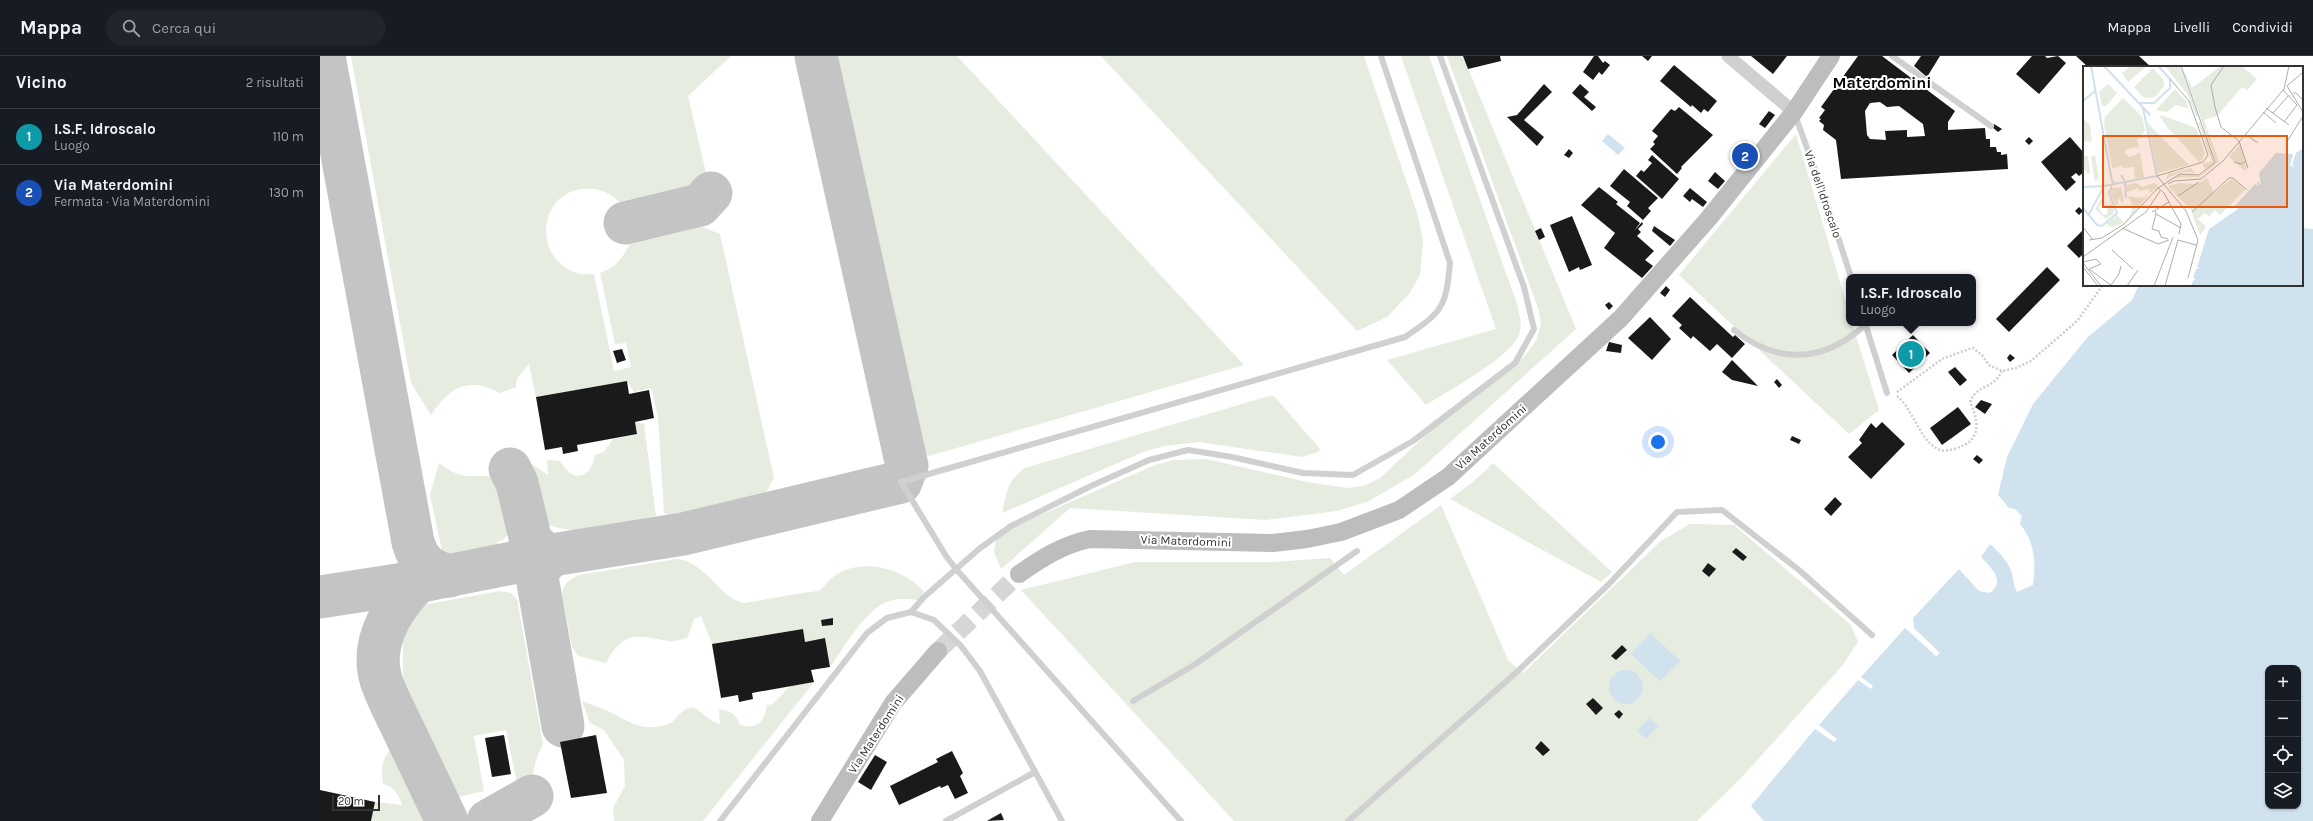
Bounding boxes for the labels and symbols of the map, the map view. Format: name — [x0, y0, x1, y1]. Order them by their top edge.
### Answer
inset map — [2083, 66, 2303, 286]
district label: Materdomini — [1833, 73, 1931, 92]
pin: 2 — [1732, 141, 1758, 171]
street label: Via dell'Idroscalo — [1801, 148, 1845, 240]
pin: 1 — [1898, 339, 1924, 369]
street label: Via Materdomini — [1453, 401, 1529, 473]
your location — [1648, 432, 1668, 452]
street label: Via Materdomini — [1140, 532, 1232, 550]
street label: Via Materdomini — [845, 692, 907, 776]
scale bar — [332, 793, 380, 812]

